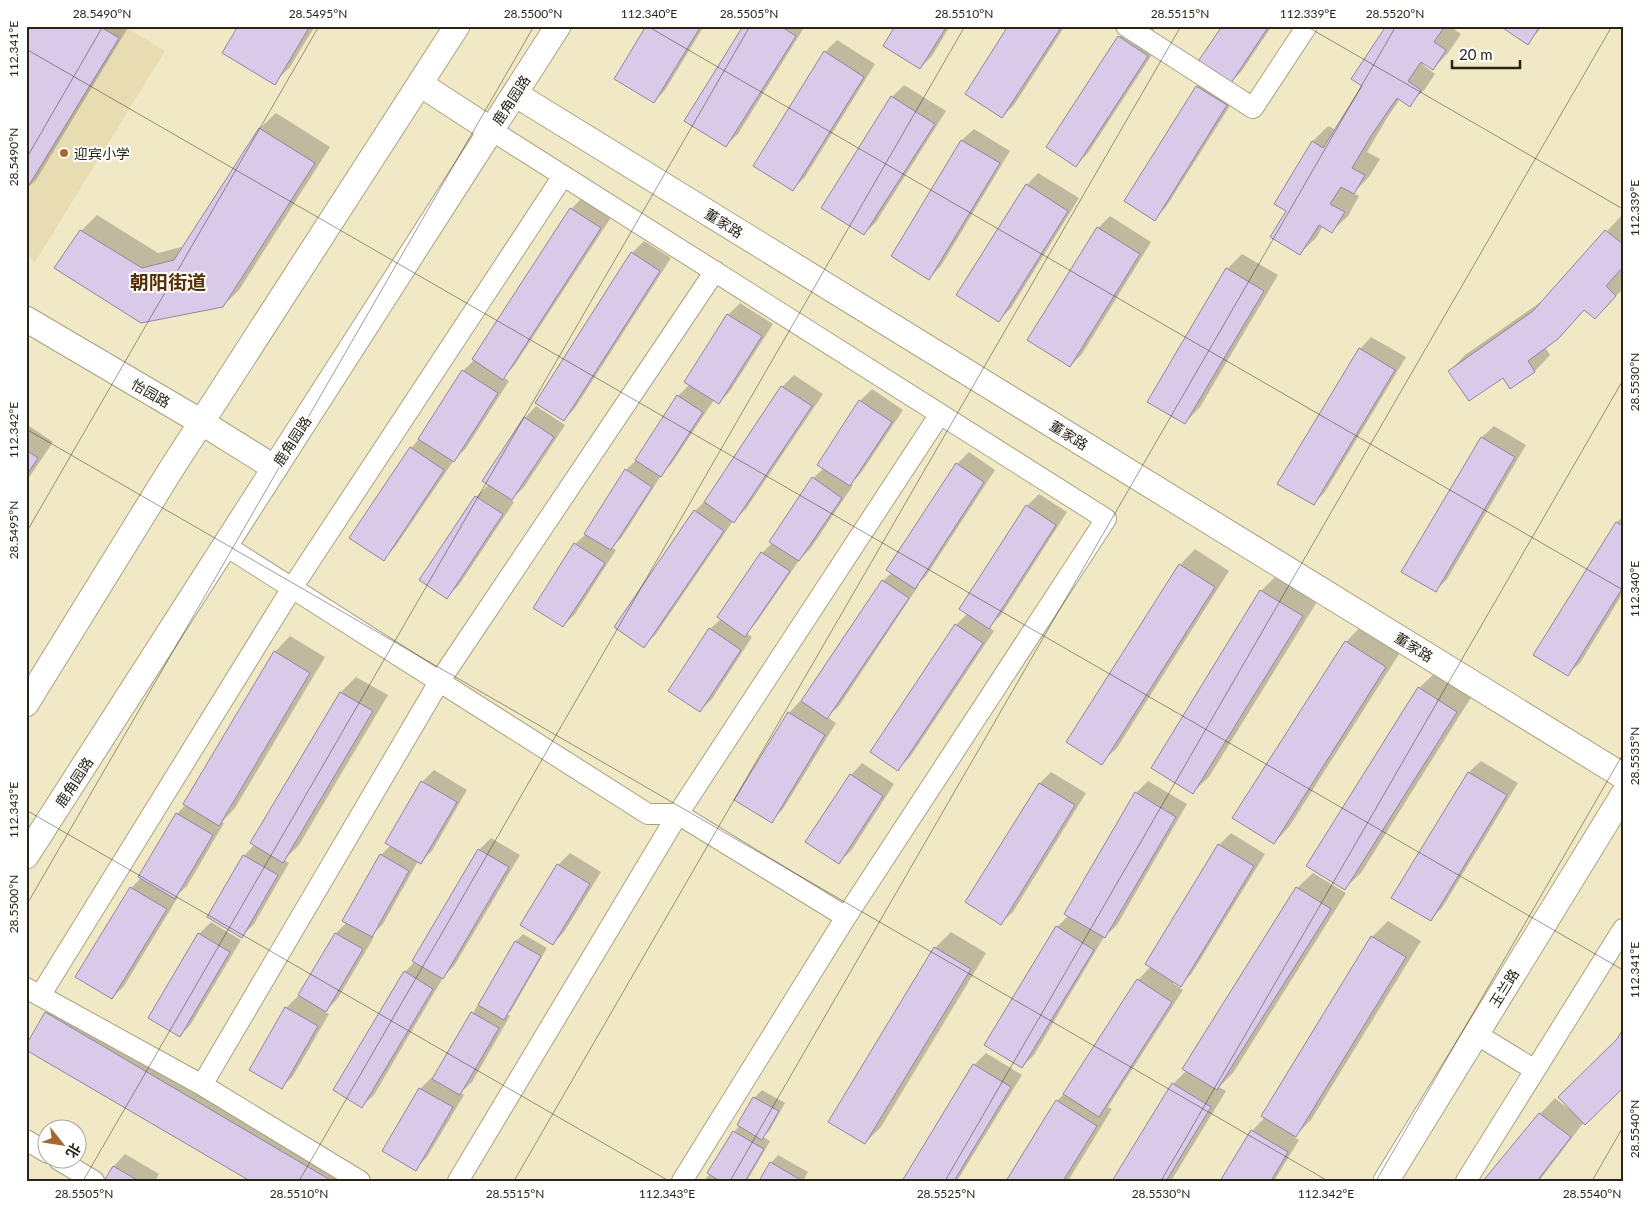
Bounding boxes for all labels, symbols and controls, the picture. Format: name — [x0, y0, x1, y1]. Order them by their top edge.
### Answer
text: 28.5490°N — [73, 6, 131, 21]
text: 28.5495°N — [289, 6, 347, 21]
text: 28.5500°N — [504, 6, 562, 21]
text: 112.340°E — [621, 6, 677, 21]
text: 28.5505°N — [720, 6, 778, 21]
text: 28.5510°N — [935, 6, 993, 21]
text: 28.5515°N — [1151, 6, 1209, 21]
text: 112.339°E — [1280, 6, 1336, 21]
text: 28.5520°N — [1366, 6, 1424, 21]
text: 112.341°E — [6, 21, 21, 77]
scale bar — [1452, 38, 1519, 70]
text: 20 m — [1459, 45, 1493, 63]
street label: 鹿角园路 — [489, 72, 533, 128]
text: 28.5490°N — [6, 128, 21, 186]
place label: 迎宾小学 — [74, 145, 130, 162]
marker: 迎宾小学 — [58, 147, 70, 159]
text: 112.339°E — [1627, 180, 1642, 236]
street label: 董家路 — [702, 205, 746, 241]
district label: 朝阳街道 — [130, 270, 206, 293]
text: 28.5530°N — [1627, 353, 1642, 411]
street label: 怡园路 — [129, 375, 173, 411]
text: 112.342°E — [6, 402, 21, 458]
street label: 鹿角园路 — [270, 413, 314, 469]
street label: 董家路 — [1047, 417, 1091, 453]
text: 28.5495°N — [6, 501, 21, 559]
text: 112.340°E — [1627, 561, 1642, 617]
street label: 董家路 — [1392, 629, 1436, 665]
text: 28.5535°N — [1627, 727, 1642, 785]
street label: 鹿角园路 — [52, 754, 96, 810]
text: 112.343°E — [6, 782, 21, 838]
text: 28.5500°N — [6, 875, 21, 933]
text: 112.341°E — [1627, 942, 1642, 998]
street label: 玉兰路 — [1486, 966, 1522, 1010]
text: 28.5540°N — [1627, 1100, 1642, 1158]
north arrow — [38, 1120, 88, 1170]
text: 北 — [63, 1140, 85, 1161]
text: 28.5505°N — [55, 1186, 113, 1201]
text: 28.5510°N — [270, 1186, 328, 1201]
text: 28.5515°N — [486, 1186, 544, 1201]
text: 112.343°E — [639, 1186, 695, 1201]
text: 28.5525°N — [917, 1186, 975, 1201]
text: 28.5530°N — [1132, 1186, 1190, 1201]
text: 112.342°E — [1298, 1186, 1354, 1201]
text: 28.5540°N — [1563, 1186, 1621, 1201]

